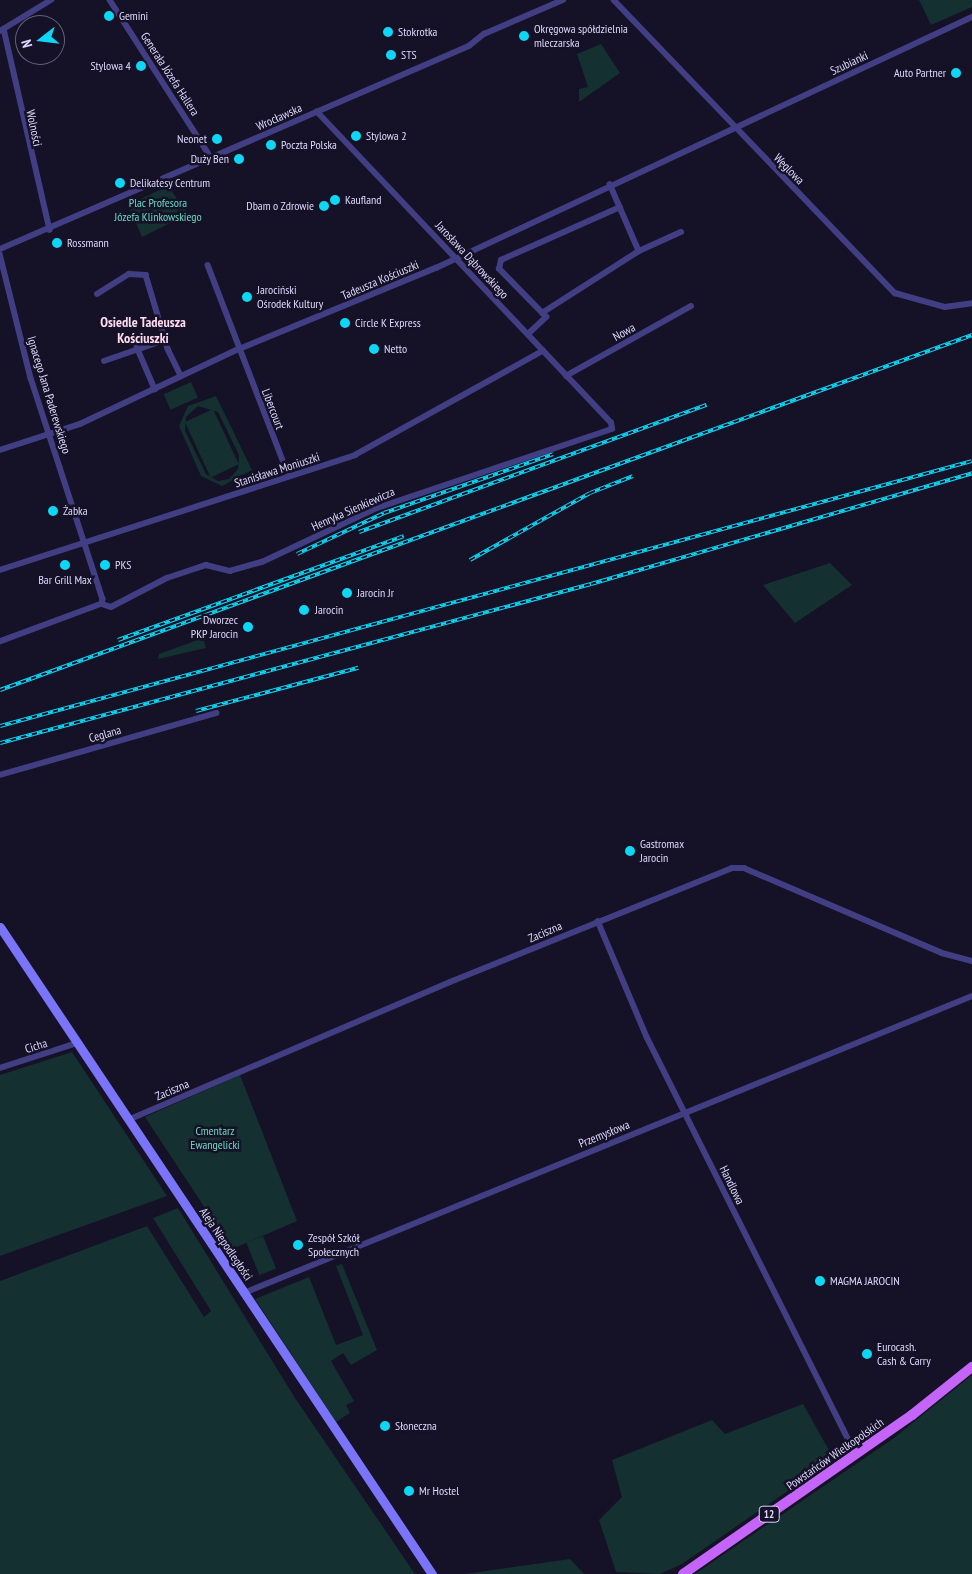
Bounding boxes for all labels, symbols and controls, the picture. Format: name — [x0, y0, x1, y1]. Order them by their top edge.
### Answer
place label: Gemini — [119, 9, 148, 23]
marker: Gemini — [103, 10, 115, 22]
north arrow — [15, 15, 65, 65]
place label: Okręgowa spółdzielnia mleczarska — [534, 22, 628, 50]
place label: Stokrotka — [398, 25, 437, 39]
marker: Stokrotka — [382, 26, 394, 38]
street label: Generała Józefa Hallera — [138, 30, 202, 118]
marker: Okręgowa spółdzielnia mleczarska — [518, 30, 530, 42]
text: N — [17, 38, 36, 50]
place label: STS — [401, 48, 417, 62]
street label: Szubianki — [828, 48, 870, 78]
marker: STS — [385, 49, 397, 61]
place label: Stylowa 4 — [90, 59, 131, 73]
marker: Stylowa 4 — [135, 60, 147, 72]
place label: Auto Partner — [894, 66, 946, 80]
marker: Auto Partner — [950, 67, 962, 79]
street label: Wrocławska — [254, 101, 304, 133]
street label: Wolności — [23, 108, 45, 148]
place label: Stylowa 2 — [366, 129, 407, 143]
marker: Stylowa 2 — [350, 130, 362, 142]
place label: Neonet — [177, 132, 207, 146]
marker: Neonet — [211, 133, 223, 145]
place label: Poczta Polska — [281, 138, 337, 152]
marker: Poczta Polska — [265, 139, 277, 151]
street label: Węglowa — [771, 151, 807, 187]
place label: Duży Ben — [190, 152, 229, 166]
marker: Duży Ben — [233, 153, 245, 165]
place label: Delikatesy Centrum — [130, 176, 210, 190]
marker: Delikatesy Centrum — [114, 177, 126, 189]
place label: Kaufland — [345, 193, 382, 207]
marker: Kaufland — [329, 194, 341, 206]
park label: Plac Profesora Józefa Klinkowskiego — [114, 196, 202, 224]
place label: Dbam o Zdrowie — [246, 199, 314, 213]
marker: Dbam o Zdrowie — [318, 200, 330, 212]
street label: Jarosława Dąbrowskiego — [432, 218, 512, 302]
place label: Rossmann — [67, 236, 109, 250]
marker: Rossmann — [51, 237, 63, 249]
street label: Tadeusza Kościuszki — [339, 257, 421, 303]
place label: Jarociński Ośrodek Kultury — [257, 283, 323, 311]
marker: Jarociński Ośrodek Kultury — [241, 291, 253, 303]
district label: Osiedle Tadeusza Kościuszki — [100, 314, 186, 347]
place label: Circle K Express — [355, 316, 421, 330]
marker: Circle K Express — [339, 317, 351, 329]
street label: Nowa — [610, 320, 638, 344]
street label: Ignacego Jana Paderewskiego — [24, 335, 74, 455]
place label: Netto — [384, 342, 407, 356]
marker: Netto — [368, 343, 380, 355]
street label: Libercourt — [259, 387, 287, 431]
street label: Stanisława Moniuszki — [233, 449, 321, 491]
street label: Henryka Sienkiewicza — [309, 484, 397, 534]
place label: Żabka — [63, 504, 88, 518]
marker: Żabka — [47, 505, 59, 517]
place label: PKS — [115, 558, 131, 572]
marker: Bar Grill Max — [59, 559, 71, 571]
marker: PKS — [99, 559, 111, 571]
place label: Bar Grill Max — [38, 573, 92, 587]
place label: Jarocin Jr — [357, 586, 394, 600]
marker: Jarocin Jr — [341, 587, 353, 599]
marker: Jarocin — [297, 603, 311, 617]
place label: Jarocin — [315, 603, 343, 617]
place label: Dworzec PKP Jarocin — [190, 613, 238, 641]
marker: Dworzec PKP Jarocin — [242, 621, 254, 633]
street label: Ceglana — [87, 723, 123, 745]
place label: Gastromax Jarocin — [640, 837, 684, 865]
marker: Gastromax Jarocin — [624, 845, 636, 857]
street label: Zaciszna — [526, 918, 564, 946]
street label: Cicha — [23, 1036, 49, 1056]
street label: Zaciszna — [153, 1076, 191, 1104]
street label: Przemysłowa — [576, 1117, 632, 1151]
park label: Cmentarz Ewangelicki — [190, 1124, 240, 1152]
street label: Handlowa — [716, 1163, 748, 1207]
street label: Aleja Niepodległości — [196, 1205, 256, 1283]
place label: Zespół Szkół Społecznych — [308, 1231, 360, 1259]
marker: Zespół Szkół Społecznych — [292, 1239, 304, 1251]
place label: MAGMA JAROCIN — [830, 1274, 900, 1288]
marker: MAGMA JAROCIN — [814, 1275, 826, 1287]
place label: Eurocash. Cash & Carry — [877, 1340, 931, 1368]
marker: Eurocash. Cash & Carry — [861, 1348, 873, 1360]
street label: Powstańców Wielkopolskich — [784, 1415, 886, 1493]
place label: Słoneczna — [395, 1419, 437, 1433]
marker: Słoneczna — [379, 1420, 391, 1432]
place label: Mr Hostel — [419, 1484, 459, 1498]
marker: Mr Hostel — [403, 1485, 415, 1497]
road number: 12 — [758, 1506, 780, 1522]

